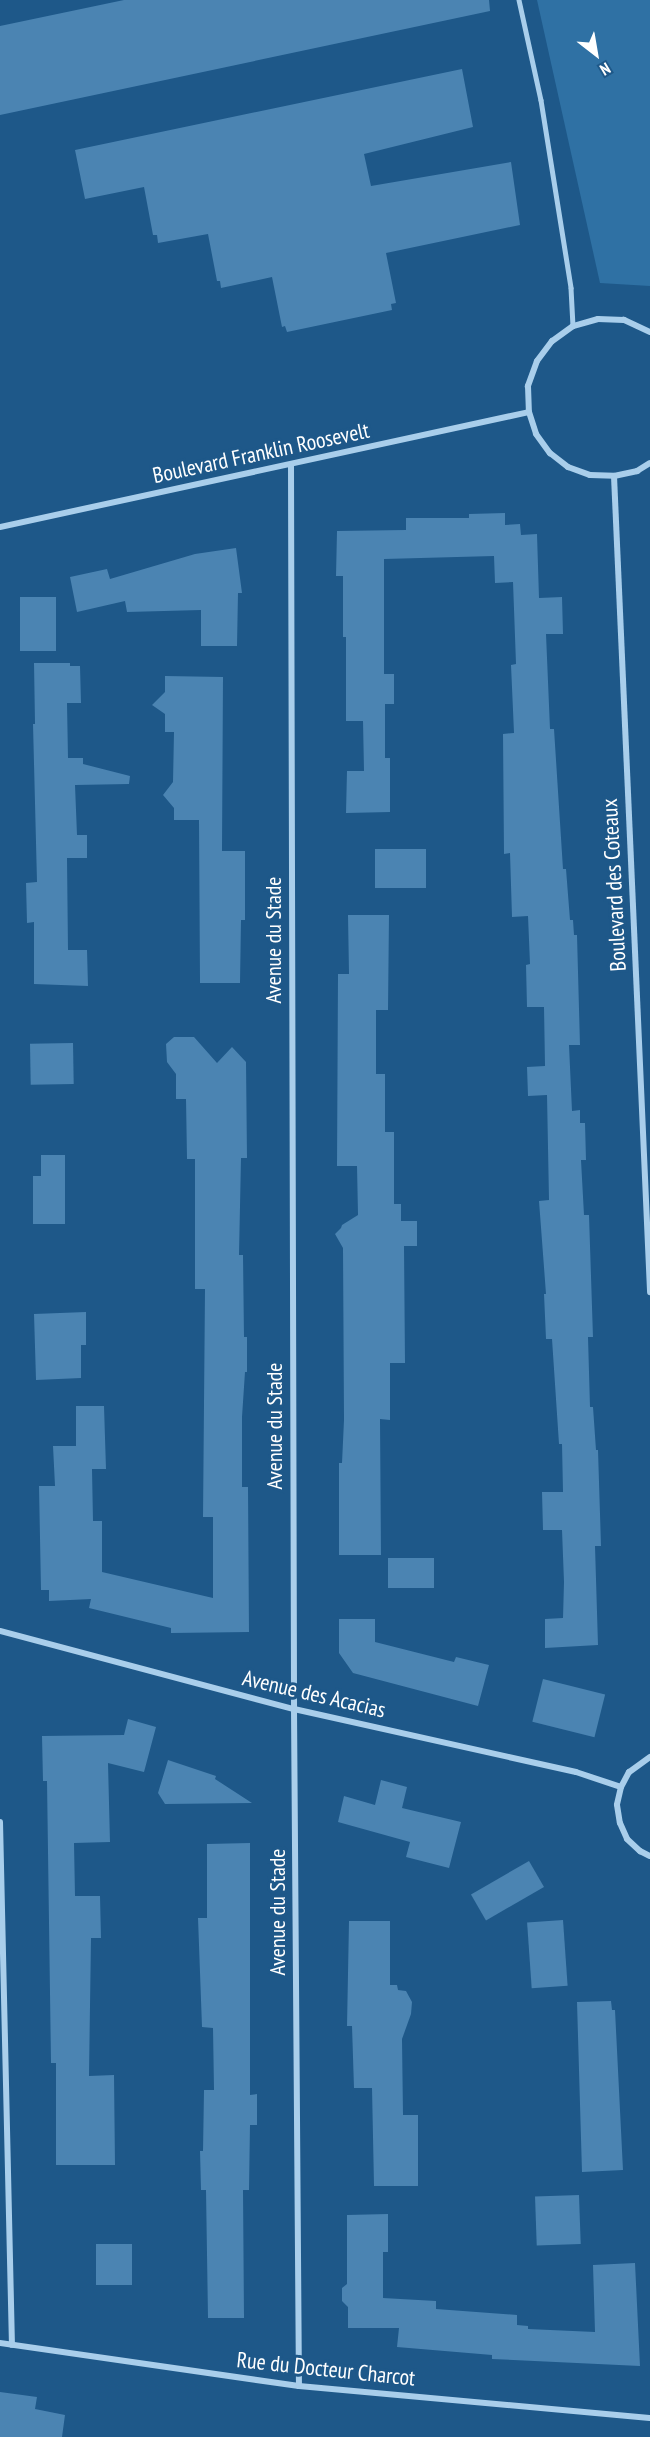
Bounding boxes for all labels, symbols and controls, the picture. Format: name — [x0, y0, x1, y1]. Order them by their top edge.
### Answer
north arrow — [566, 24, 626, 84]
text: N — [596, 59, 614, 80]
street label: Boulevard Franklin Roosevelt — [150, 417, 372, 489]
street label: Boulevard des Coteaux — [596, 798, 632, 972]
street label: Avenue du Stade — [261, 877, 287, 1003]
street label: Avenue du Stade — [262, 1363, 288, 1489]
street label: Avenue des Acacias — [240, 1665, 388, 1723]
street label: Avenue du Stade — [265, 1849, 291, 1975]
street label: Rue du Docteur Charcot — [235, 2347, 417, 2391]

